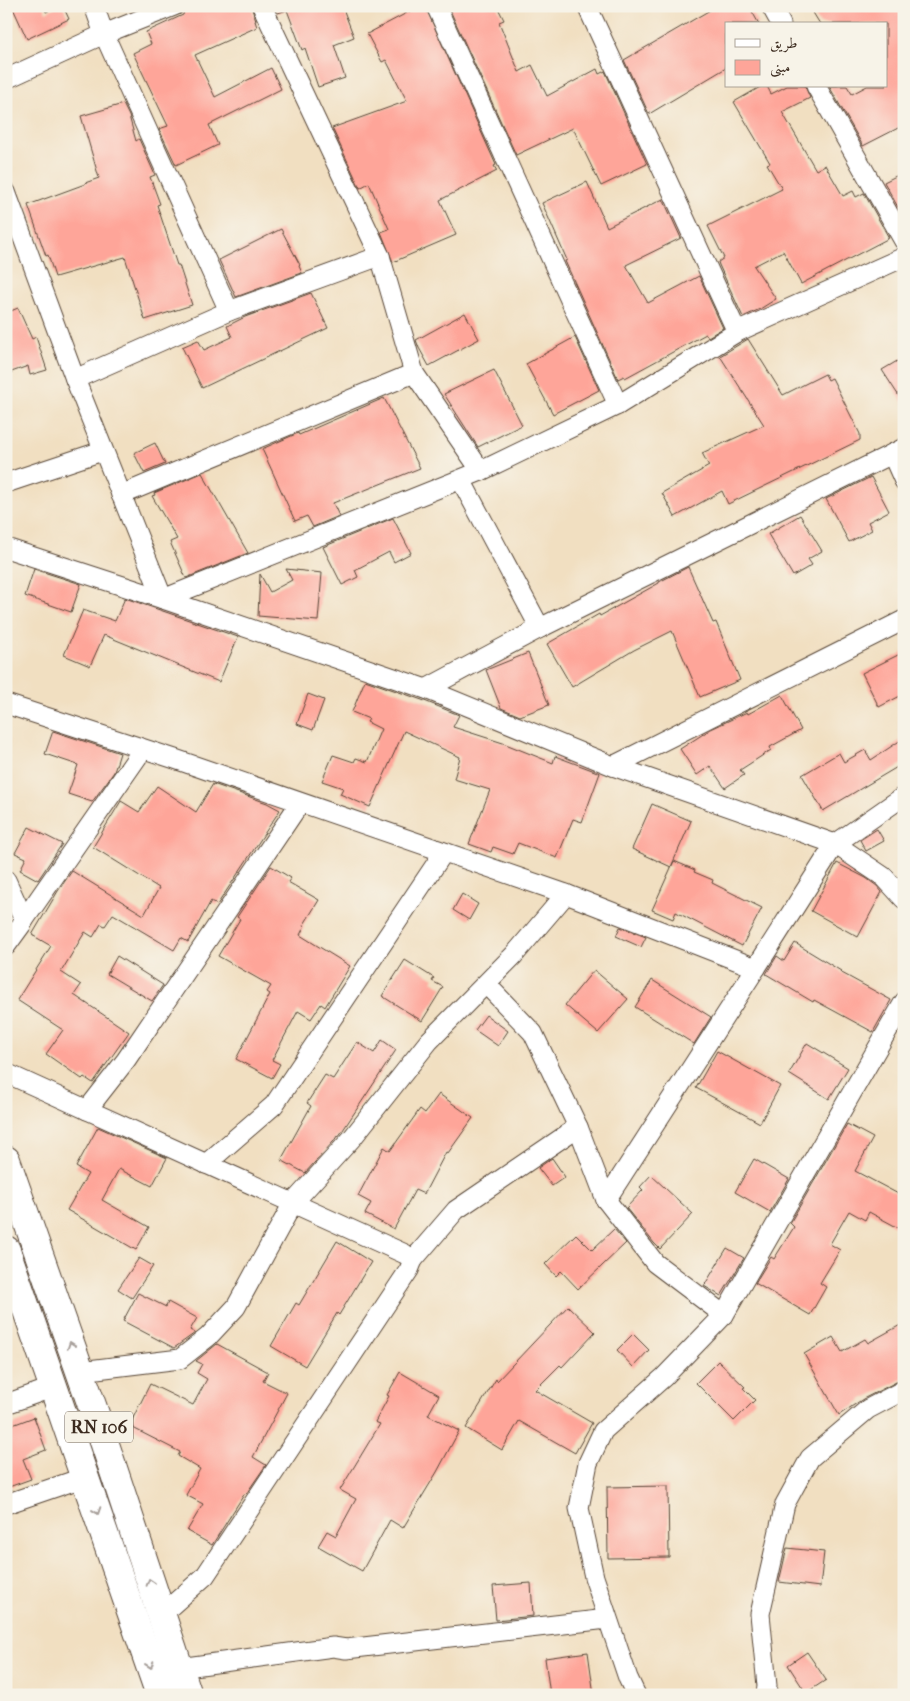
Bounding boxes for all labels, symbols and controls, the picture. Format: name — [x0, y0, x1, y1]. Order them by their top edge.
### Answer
legend — [725, 22, 888, 88]
text: طريق — [770, 34, 797, 53]
text: مبنى — [770, 58, 790, 78]
one-way arrow — [67, 1341, 77, 1350]
road number: RN 106 — [65, 1411, 133, 1442]
one-way arrow — [91, 1506, 101, 1515]
one-way arrow — [146, 1578, 156, 1587]
one-way arrow — [144, 1660, 154, 1668]

